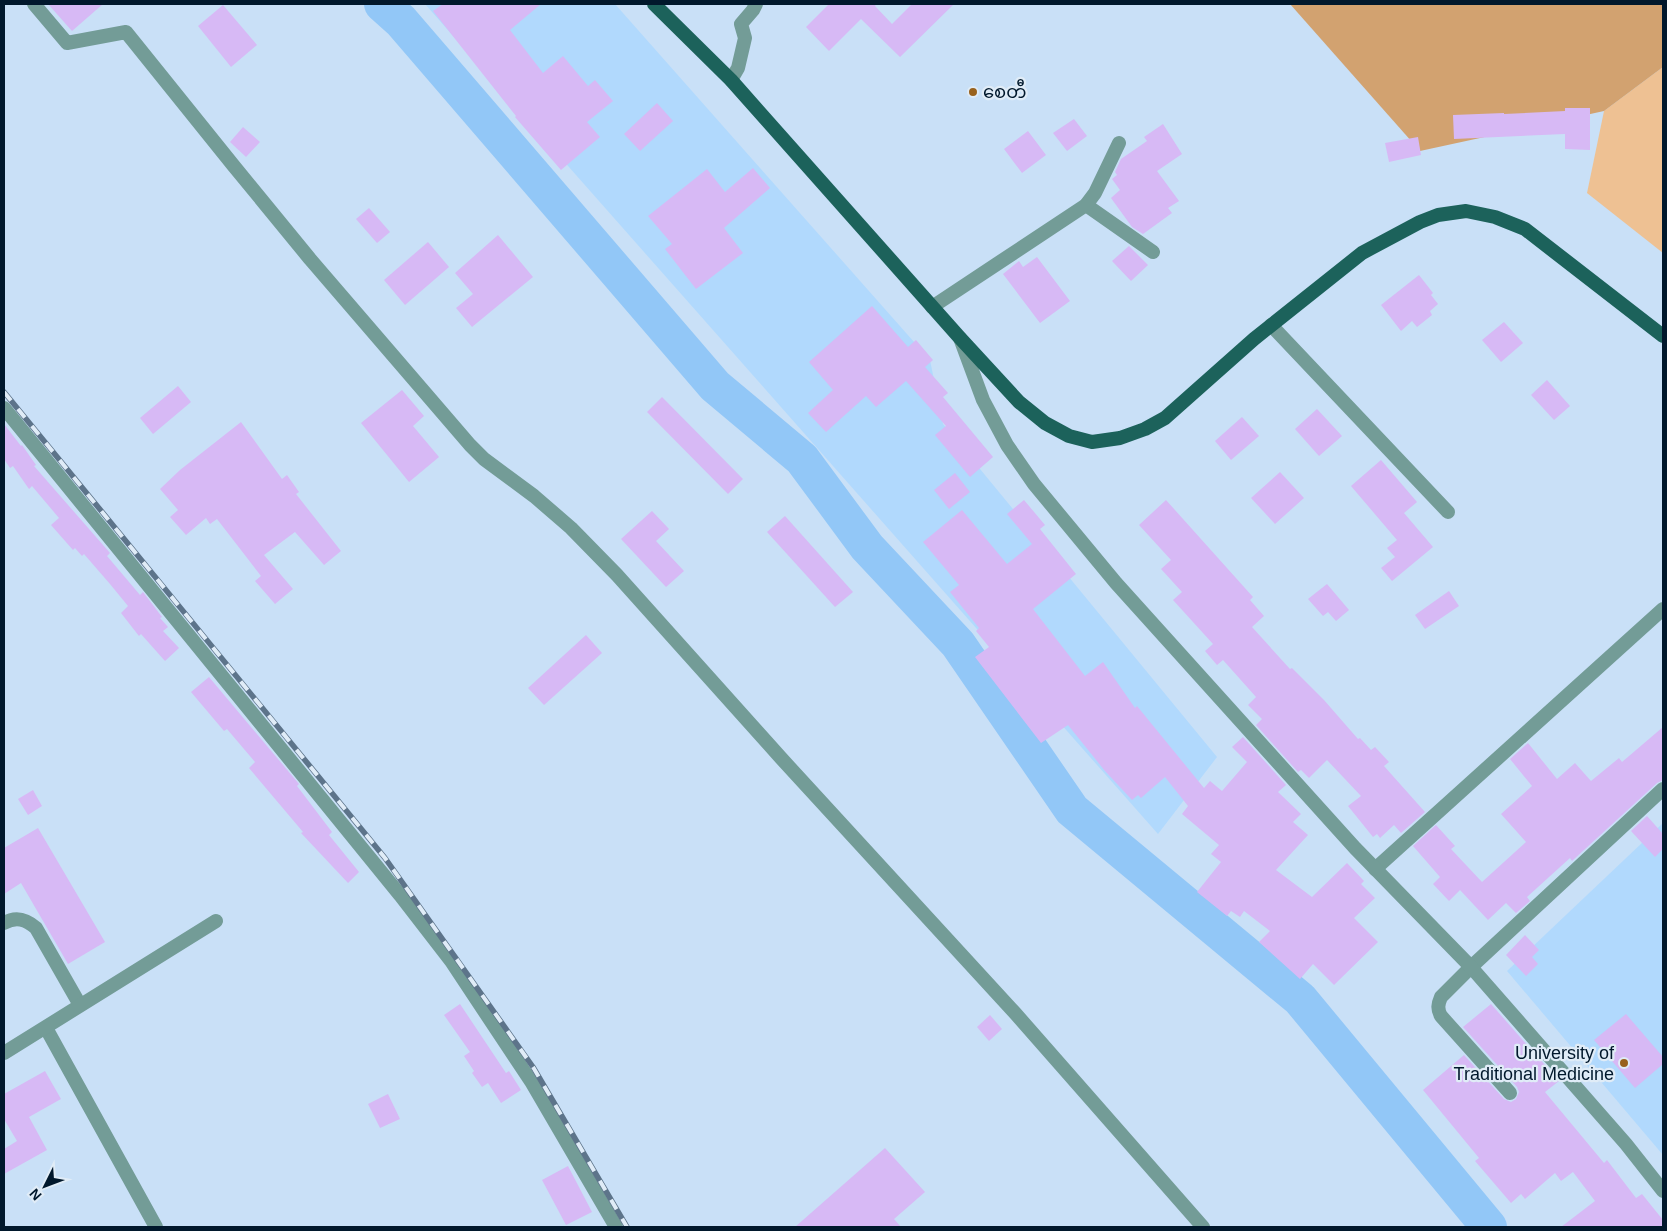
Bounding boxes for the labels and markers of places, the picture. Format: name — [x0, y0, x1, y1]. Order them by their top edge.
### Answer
place label: စေတီ — [983, 78, 1027, 102]
marker: စေတီ — [967, 86, 979, 98]
place label: University of Traditional Medicine — [1454, 1043, 1615, 1084]
marker: University of Traditional Medicine — [1618, 1057, 1630, 1069]

